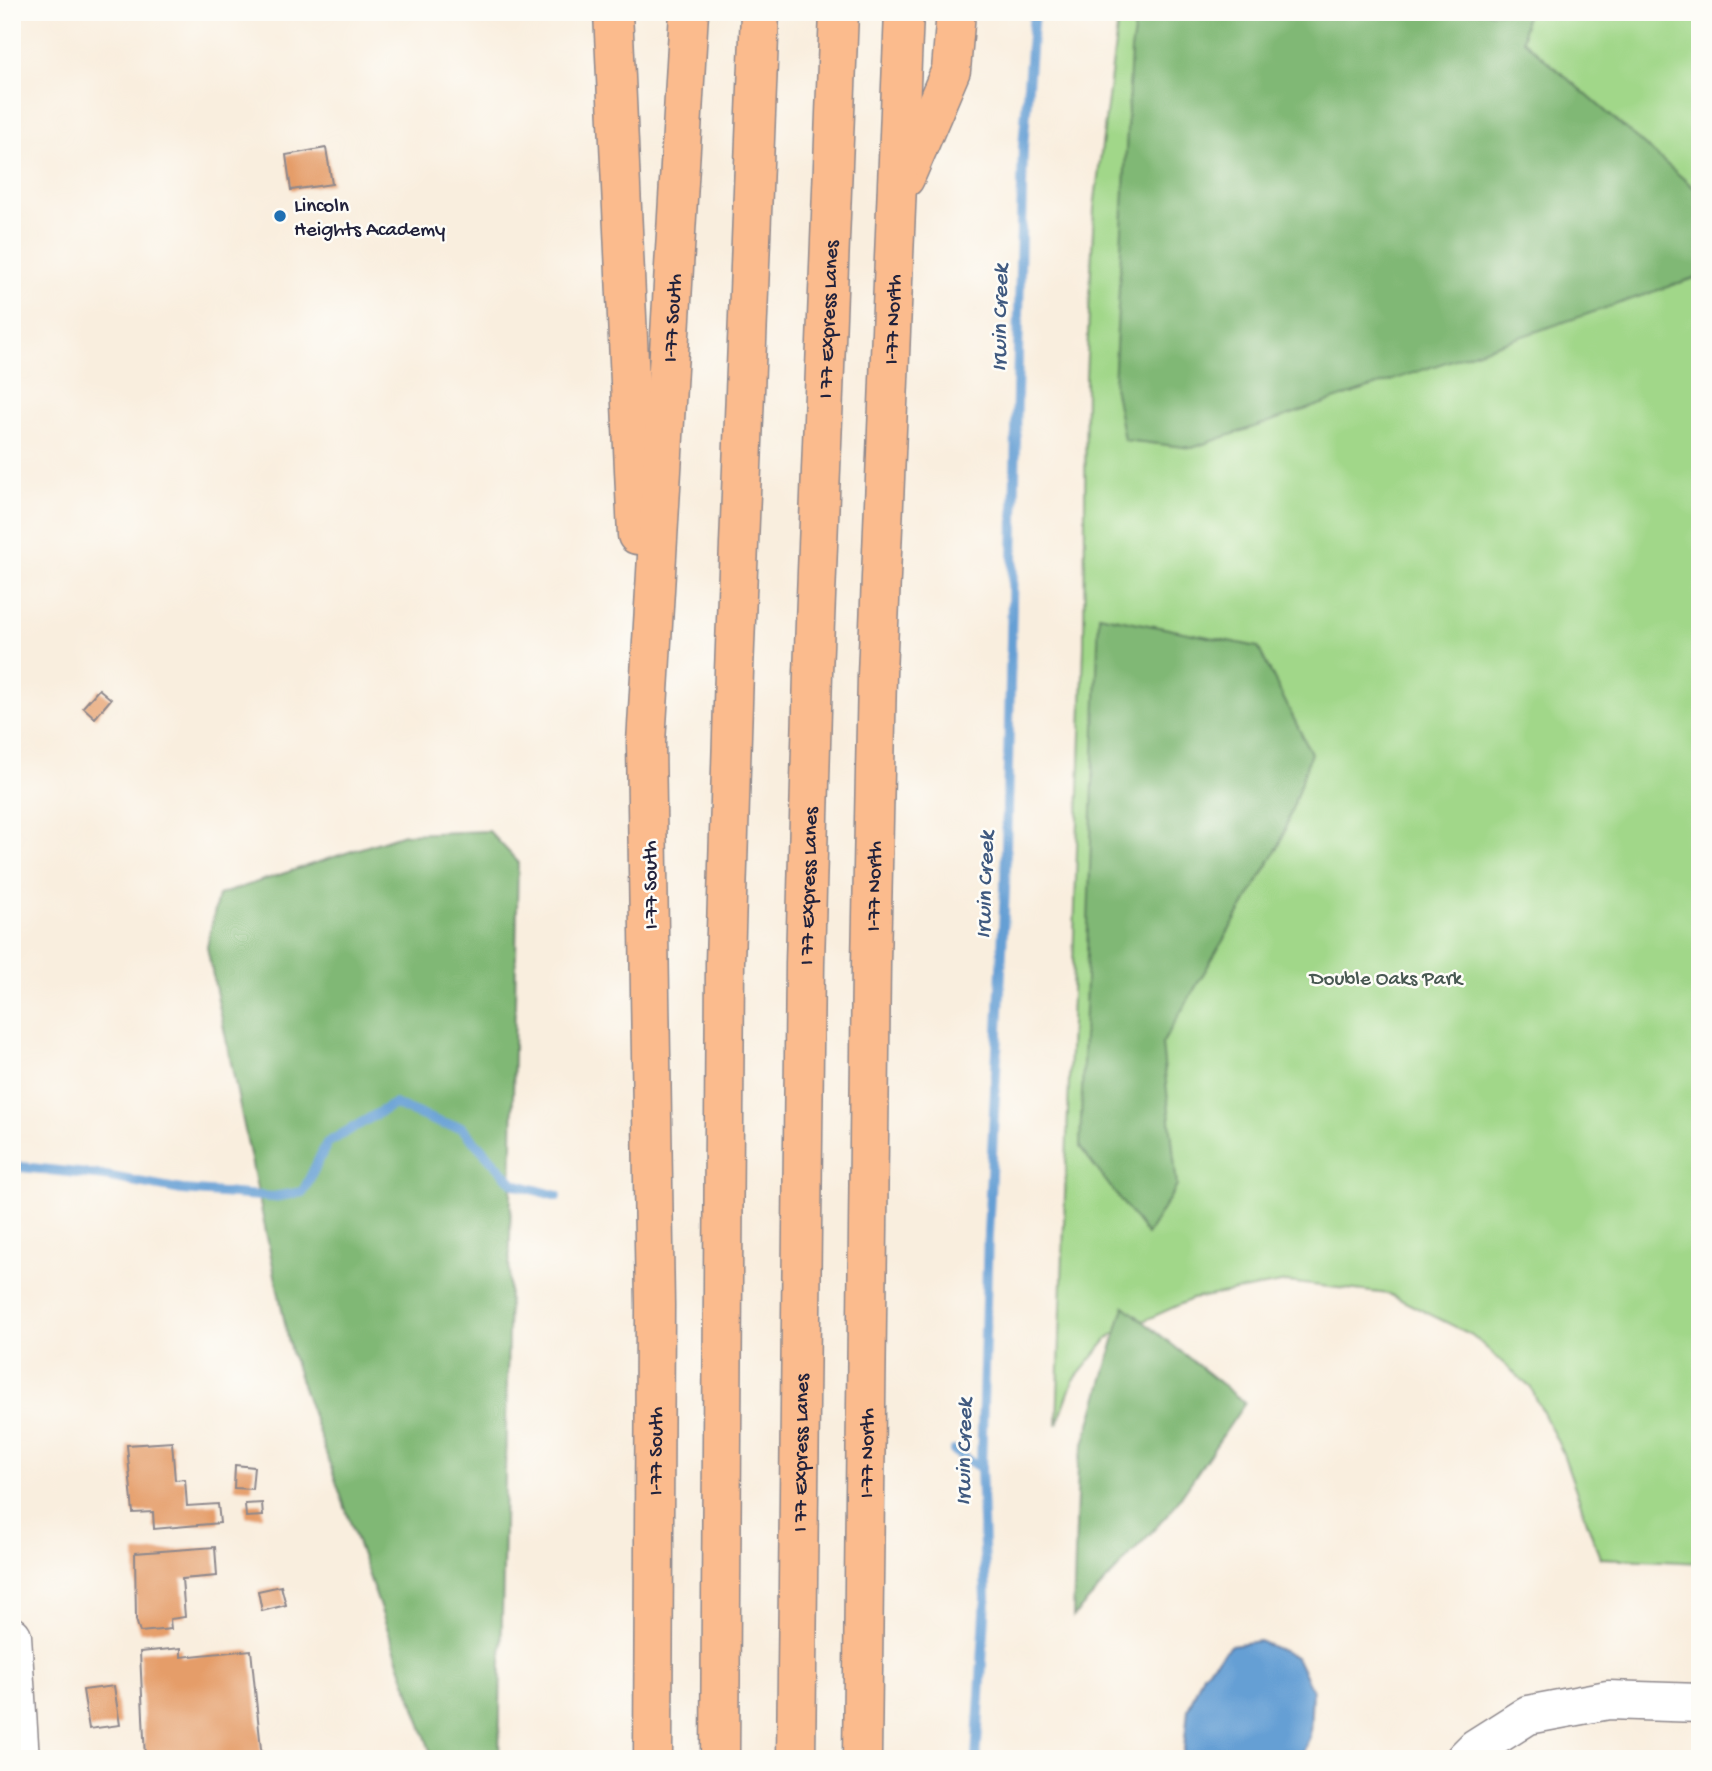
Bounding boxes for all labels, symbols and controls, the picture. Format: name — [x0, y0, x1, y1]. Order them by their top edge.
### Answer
place label: Lincoln Heights Academy — [294, 195, 445, 244]
marker: Lincoln Heights Academy — [272, 208, 288, 224]
street label: I 77 Express Lanes — [815, 239, 846, 399]
water label: Irwin Creek — [987, 261, 1016, 372]
street label: I-77 South — [659, 273, 690, 363]
street label: I-77 North — [881, 274, 909, 365]
street label: I 77 Express Lanes — [796, 806, 825, 965]
water label: Irwin Creek — [971, 828, 1002, 939]
street label: I-77 South — [639, 840, 666, 930]
street label: I-77 North — [863, 841, 890, 932]
park label: Double Oaks Park — [1308, 968, 1465, 993]
street label: I 77 Express Lanes — [790, 1373, 816, 1532]
water label: Irwin Creek — [951, 1395, 980, 1506]
street label: I-77 South — [645, 1407, 671, 1495]
street label: I-77 North — [856, 1408, 882, 1498]

